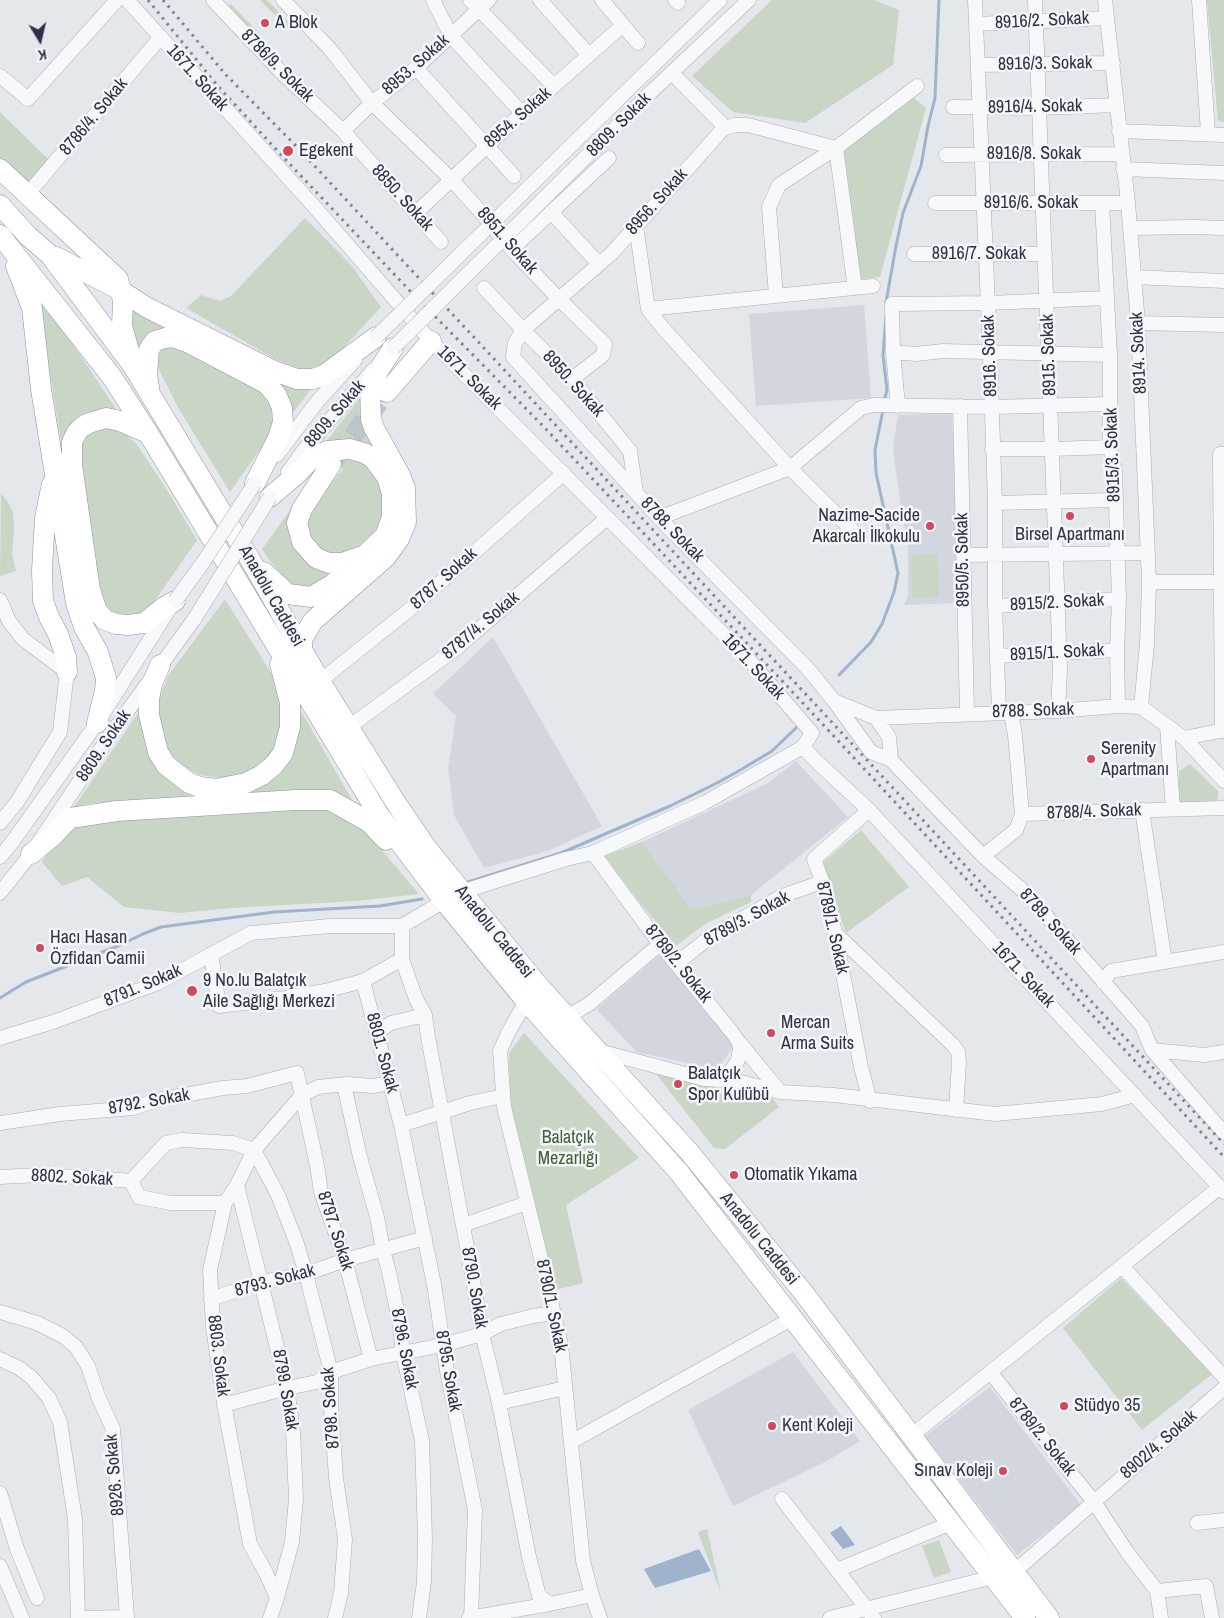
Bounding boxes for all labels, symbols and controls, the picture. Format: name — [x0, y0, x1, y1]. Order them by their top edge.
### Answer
street label: 8916/2. Sokak — [994, 8, 1090, 34]
place label: A Blok — [275, 12, 318, 34]
north arrow — [15, 15, 65, 65]
marker: A Blok — [259, 17, 271, 29]
street label: 8786/9. Sokak — [236, 25, 318, 107]
street label: 8953. Sokak — [378, 30, 454, 100]
street label: 1671. Sokak — [162, 40, 232, 116]
text: K — [37, 45, 48, 64]
street label: 8916/3. Sokak — [998, 52, 1092, 76]
street label: 8786/4. Sokak — [55, 74, 133, 160]
street label: 8954. Sokak — [480, 83, 556, 153]
street label: 8809. Sokak — [582, 88, 656, 162]
street label: 8916/4. Sokak — [988, 95, 1082, 119]
place label: Egekent — [299, 140, 353, 162]
street label: 8916/8. Sokak — [987, 143, 1081, 165]
marker: Egekent — [281, 144, 295, 158]
street label: 8850. Sokak — [367, 160, 437, 236]
street label: 8956. Sokak — [622, 164, 692, 240]
street label: 8916/6. Sokak — [984, 192, 1078, 214]
street label: 8951. Sokak — [472, 203, 542, 279]
street label: 8916/7. Sokak — [932, 243, 1026, 265]
street label: 8914. Sokak — [1126, 311, 1152, 395]
street label: 8915. Sokak — [1037, 314, 1061, 396]
street label: 8916. Sokak — [978, 315, 1002, 397]
street label: 1671. Sokak — [432, 341, 506, 415]
street label: 8950. Sokak — [538, 346, 608, 422]
street label: 8809. Sokak — [300, 376, 370, 452]
street label: 8915/3. Sokak — [1101, 407, 1125, 503]
street label: 8788. Sokak — [636, 493, 708, 567]
place label: Nazime-Sacide Akarcalı İlkokulu — [813, 505, 920, 548]
marker: Birsel Apartmanı — [1064, 510, 1076, 522]
street label: 8950/5. Sokak — [951, 513, 975, 607]
marker: Nazime-Sacide Akarcalı İlkokulu — [924, 520, 936, 532]
place label: Birsel Apartmanı — [1015, 524, 1125, 546]
street label: Anadolu Caddesi — [233, 542, 309, 650]
street label: 8787. Sokak — [406, 544, 482, 614]
street label: 8787/4. Sokak — [438, 587, 524, 665]
street label: 8915/2. Sokak — [1009, 590, 1105, 616]
street label: 1671. Sokak — [717, 630, 789, 704]
street label: 8915/1. Sokak — [1009, 640, 1105, 666]
street label: 8788. Sokak — [992, 699, 1074, 723]
street label: 8809. Sokak — [72, 706, 136, 786]
place label: Serenity Apartmanı — [1101, 738, 1169, 781]
marker: Serenity Apartmanı — [1085, 753, 1097, 765]
street label: 8788/4. Sokak — [1046, 800, 1142, 824]
street label: 8789/1. Sokak — [811, 880, 853, 976]
street label: Anadolu Caddesi — [450, 881, 538, 983]
street label: 8789. Sokak — [1015, 884, 1085, 960]
street label: 8789/3. Sokak — [700, 887, 794, 951]
street label: 8789/2. Sokak — [640, 921, 716, 1007]
place label: Hacı Hasan Özfidan Camii — [50, 927, 145, 970]
street label: 1671. Sokak — [987, 938, 1059, 1012]
marker: Hacı Hasan Özfidan Camii — [34, 942, 46, 954]
street label: 8791. Sokak — [101, 960, 185, 1012]
place label: 9 No.lu Balatçık Aile Sağlığı Merkezi — [203, 970, 335, 1012]
marker: 9 No.lu Balatçık Aile Sağlığı Merkezi — [185, 984, 199, 998]
street label: 8801. Sokak — [361, 1011, 403, 1095]
place label: Mercan Arma Suits — [781, 1012, 854, 1054]
marker: Mercan Arma Suits — [765, 1027, 777, 1039]
place label: Balatçık Spor Kulübü — [688, 1063, 769, 1106]
marker: Balatçık Spor Kulübü — [672, 1078, 684, 1090]
street label: 8792. Sokak — [107, 1084, 191, 1120]
park label: Balatçık Mezarlığı — [538, 1127, 598, 1170]
place label: Otomatik Yıkama — [744, 1164, 857, 1186]
street label: 8802. Sokak — [30, 1165, 114, 1191]
marker: Otomatik Yıkama — [728, 1169, 740, 1181]
street label: Anadolu Caddesi — [715, 1188, 803, 1290]
street label: 8797. Sokak — [312, 1189, 358, 1273]
street label: 8790. Sokak — [456, 1246, 492, 1330]
street label: 8790/1. Sokak — [531, 1258, 571, 1354]
street label: 8793. Sokak — [233, 1260, 317, 1302]
street label: 8796. Sokak — [386, 1307, 422, 1391]
street label: 8803. Sokak — [202, 1314, 234, 1398]
street label: 8795. Sokak — [430, 1329, 466, 1413]
street label: 8799. Sokak — [267, 1348, 303, 1432]
street label: 8798. Sokak — [317, 1366, 345, 1450]
street label: 8789/2. Sokak — [1004, 1394, 1080, 1480]
place label: Stüdyo 35 — [1074, 1395, 1140, 1417]
marker: Stüdyo 35 — [1058, 1400, 1070, 1412]
street label: 8902/4. Sokak — [1116, 1406, 1202, 1484]
place label: Kent Koleji — [782, 1415, 853, 1437]
marker: Kent Koleji — [766, 1420, 778, 1432]
street label: 8926. Sokak — [101, 1433, 129, 1517]
place label: Sınav Koleji — [914, 1460, 993, 1482]
marker: Sınav Koleji — [997, 1465, 1009, 1477]

